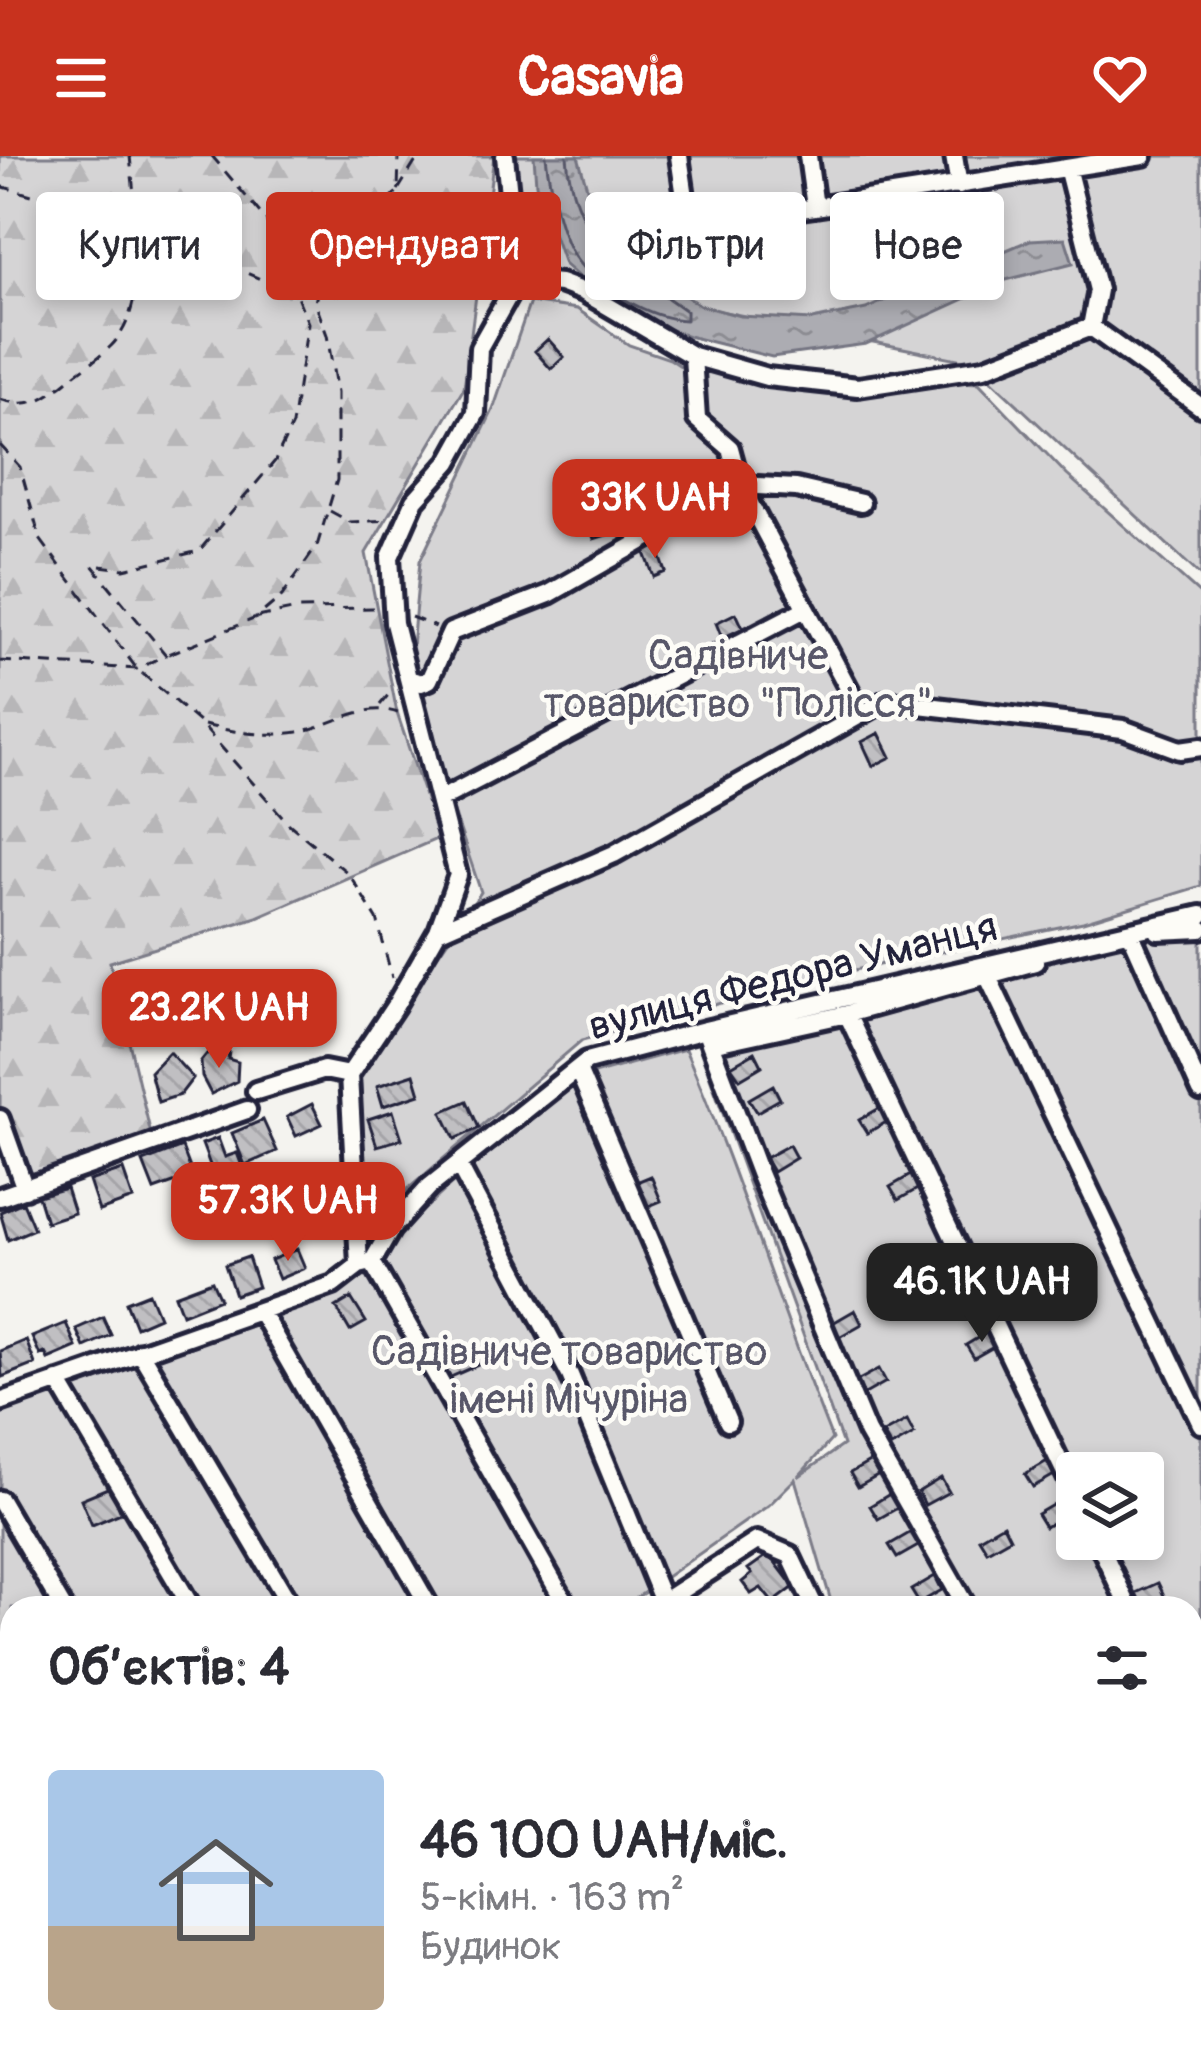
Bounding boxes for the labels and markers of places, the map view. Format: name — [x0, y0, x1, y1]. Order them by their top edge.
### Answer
pin: 33K UAH — [544, 459, 766, 561]
pin: 23.2K UAH — [82, 969, 356, 1071]
pin: 57.3K UAH — [151, 1162, 425, 1264]
pin: 46.1K UAH — [845, 1243, 1119, 1345]

